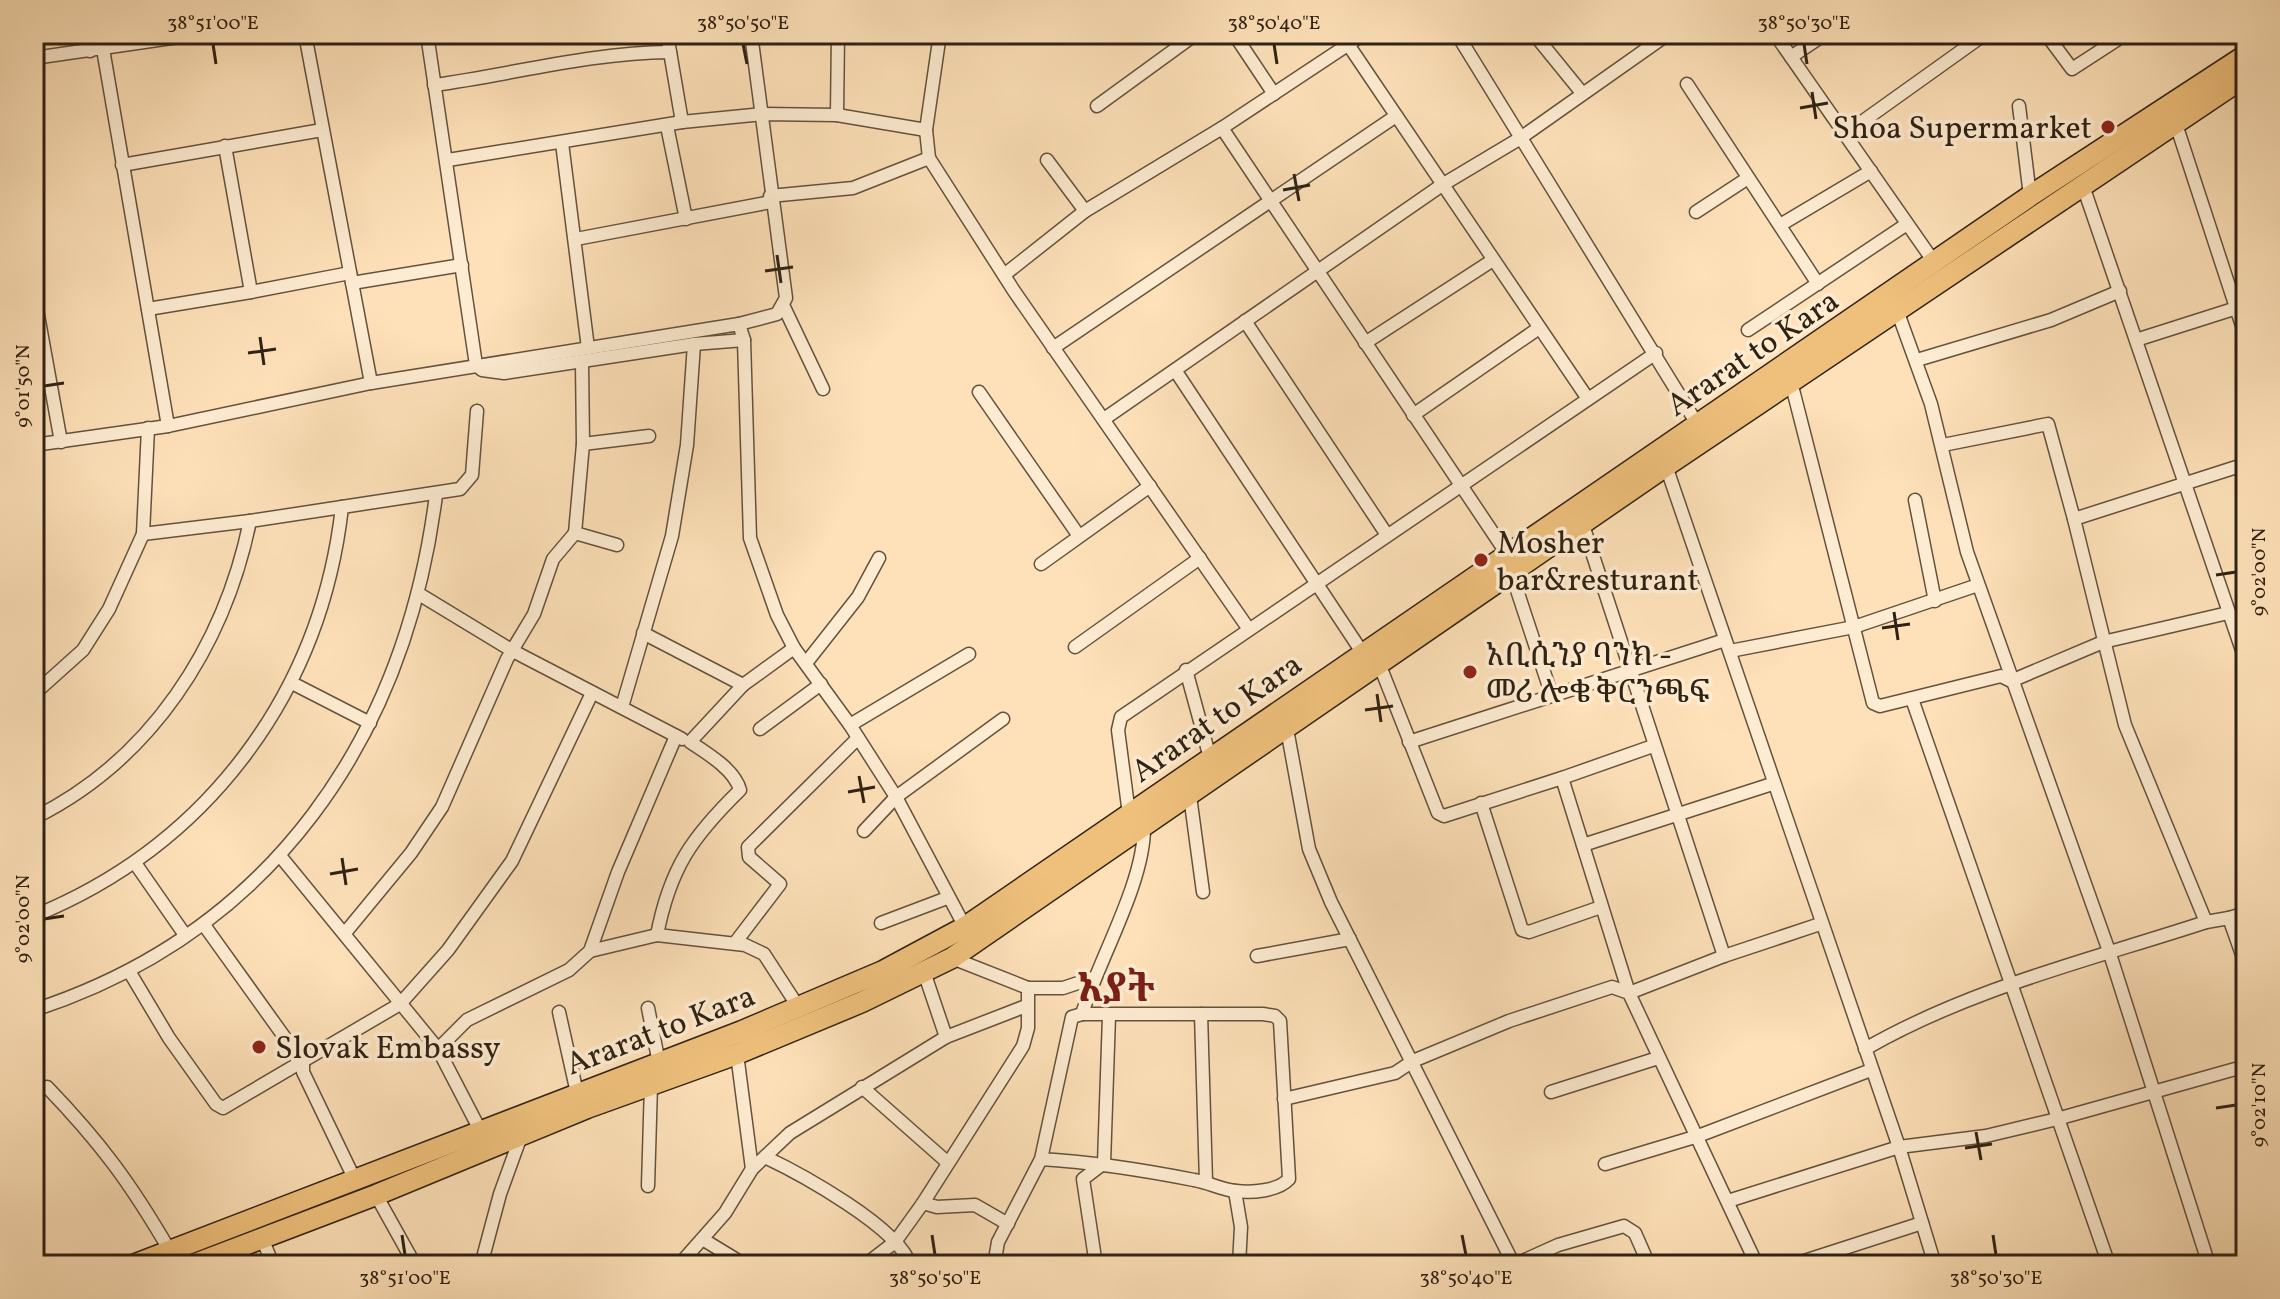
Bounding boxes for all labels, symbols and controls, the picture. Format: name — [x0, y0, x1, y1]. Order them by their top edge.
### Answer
text: 38°51'00"E — [167, 10, 259, 38]
text: 38°50'50"E — [697, 10, 789, 38]
text: 38°50'40"E — [1227, 10, 1321, 38]
text: 38°50'30"E — [1757, 10, 1851, 38]
place label: Shoa Supermarket — [1832, 108, 2092, 152]
marker: Shoa Supermarket — [2099, 118, 2117, 136]
street label: Ararat to Kara — [1659, 280, 1849, 429]
text: 9°01'50"N — [10, 344, 38, 428]
place label: Mosher bar&resturant — [1497, 523, 1699, 604]
text: 9°02'00"N — [2246, 527, 2274, 616]
marker: Mosher bar&resturant — [1472, 551, 1490, 569]
place label: አቢሲንያ ባንክ - መሪ ሎቄ ቅርንጫፍ — [1486, 635, 1710, 716]
street label: Ararat to Kara — [1123, 644, 1312, 795]
marker: አቢሲንያ ባንክ - መሪ ሎቄ ቅርንጫፍ — [1461, 663, 1479, 681]
text: 9°02'00"N — [10, 874, 38, 963]
district label: አያት — [1077, 963, 1155, 1019]
street label: Ararat to Kara — [560, 975, 762, 1088]
place label: Slovak Embassy — [275, 1028, 501, 1072]
marker: Slovak Embassy — [250, 1038, 268, 1056]
text: 9°02'10"N — [2246, 1063, 2274, 1147]
text: 38°51'00"E — [359, 1265, 451, 1293]
text: 38°50'50"E — [889, 1265, 981, 1293]
text: 38°50'40"E — [1419, 1265, 1513, 1293]
text: 38°50'30"E — [1949, 1265, 2043, 1293]

